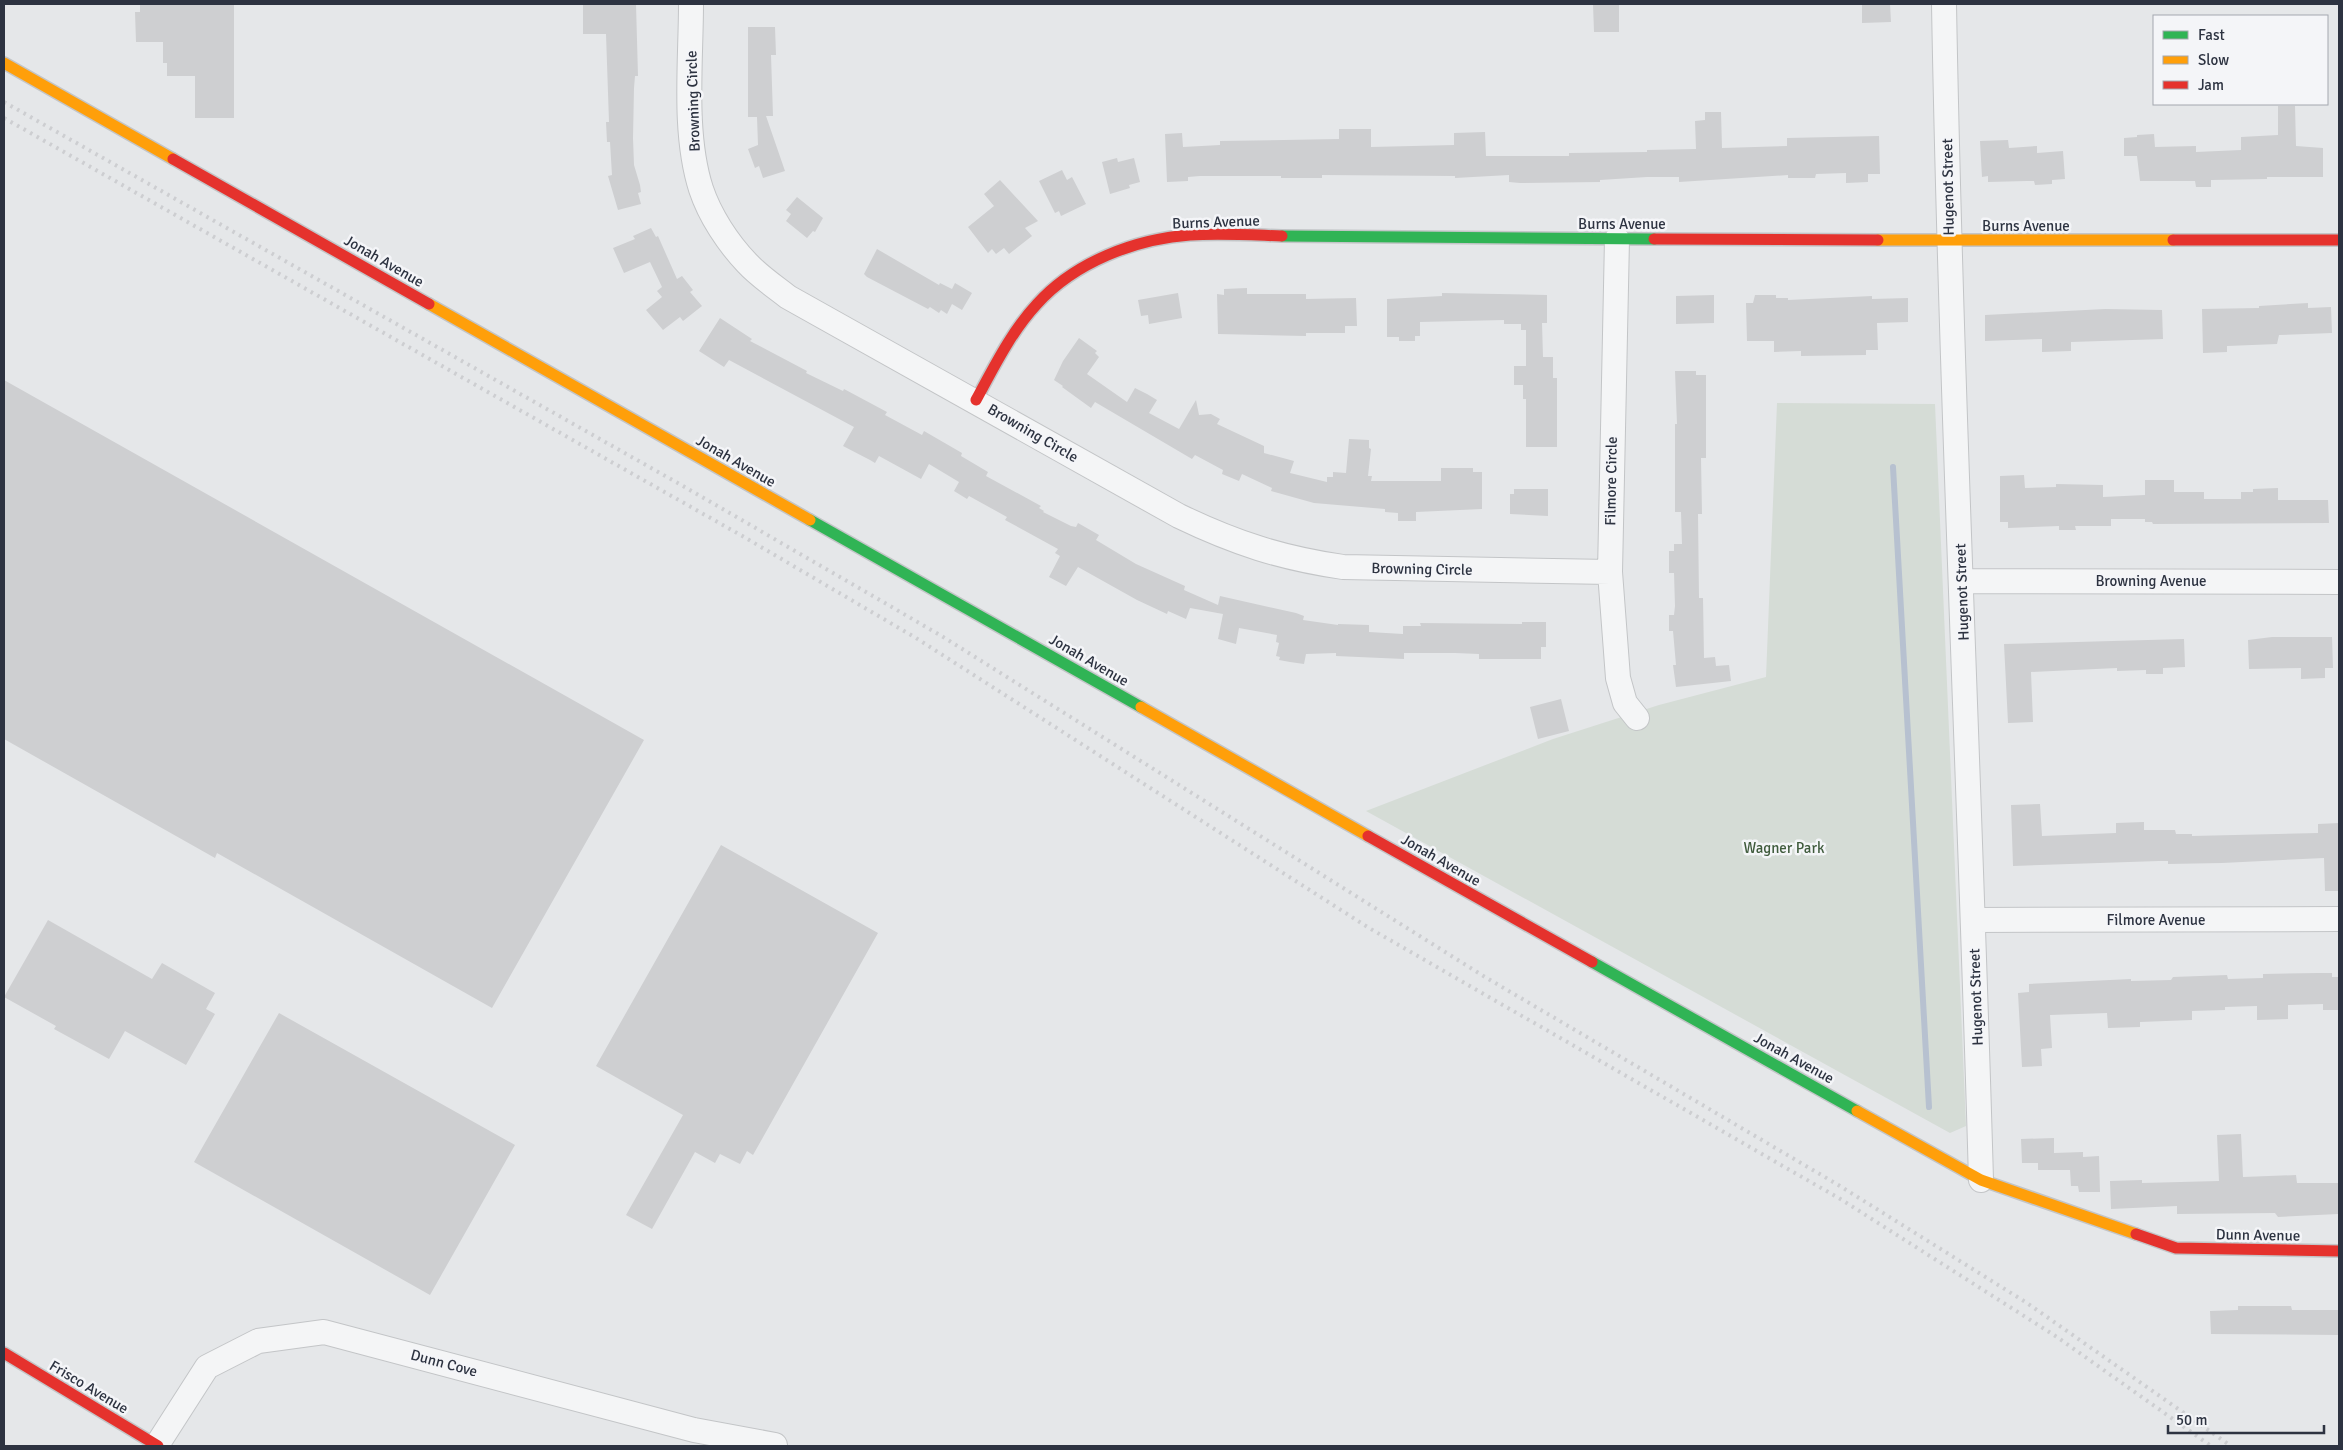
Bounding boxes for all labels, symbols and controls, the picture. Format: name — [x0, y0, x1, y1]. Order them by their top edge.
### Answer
legend — [2153, 15, 2328, 105]
text: Fast — [2198, 26, 2225, 44]
street label: Browning Circle — [682, 50, 704, 152]
text: Slow — [2198, 51, 2229, 69]
text: Jam — [2198, 76, 2224, 94]
street label: Hugenot Street — [1938, 138, 1958, 236]
street label: Burns Avenue — [1172, 211, 1260, 233]
street label: Burns Avenue — [1578, 215, 1666, 233]
street label: Burns Avenue — [1982, 217, 2070, 235]
street label: Jonah Avenue — [341, 231, 427, 291]
street label: Browning Circle — [985, 400, 1081, 466]
street label: Jonah Avenue — [693, 431, 779, 491]
street label: Filmore Circle — [1601, 436, 1621, 526]
street label: Hugenot Street — [1951, 543, 1973, 641]
street label: Browning Circle — [1371, 559, 1473, 579]
street label: Browning Avenue — [2095, 572, 2207, 590]
street label: Jonah Avenue — [1046, 630, 1132, 690]
street label: Jonah Avenue — [1398, 830, 1484, 890]
park label: Wagner Park — [1743, 839, 1825, 857]
street label: Filmore Avenue — [2106, 911, 2206, 929]
street label: Hugenot Street — [1965, 948, 1987, 1046]
street label: Jonah Avenue — [1751, 1029, 1837, 1087]
street label: Dunn Avenue — [2216, 1225, 2300, 1245]
street label: Dunn Cove — [409, 1345, 479, 1381]
street label: Frisco Avenue — [46, 1356, 132, 1418]
scale bar — [2168, 1402, 2324, 1434]
text: 50 m — [2176, 1411, 2207, 1429]

